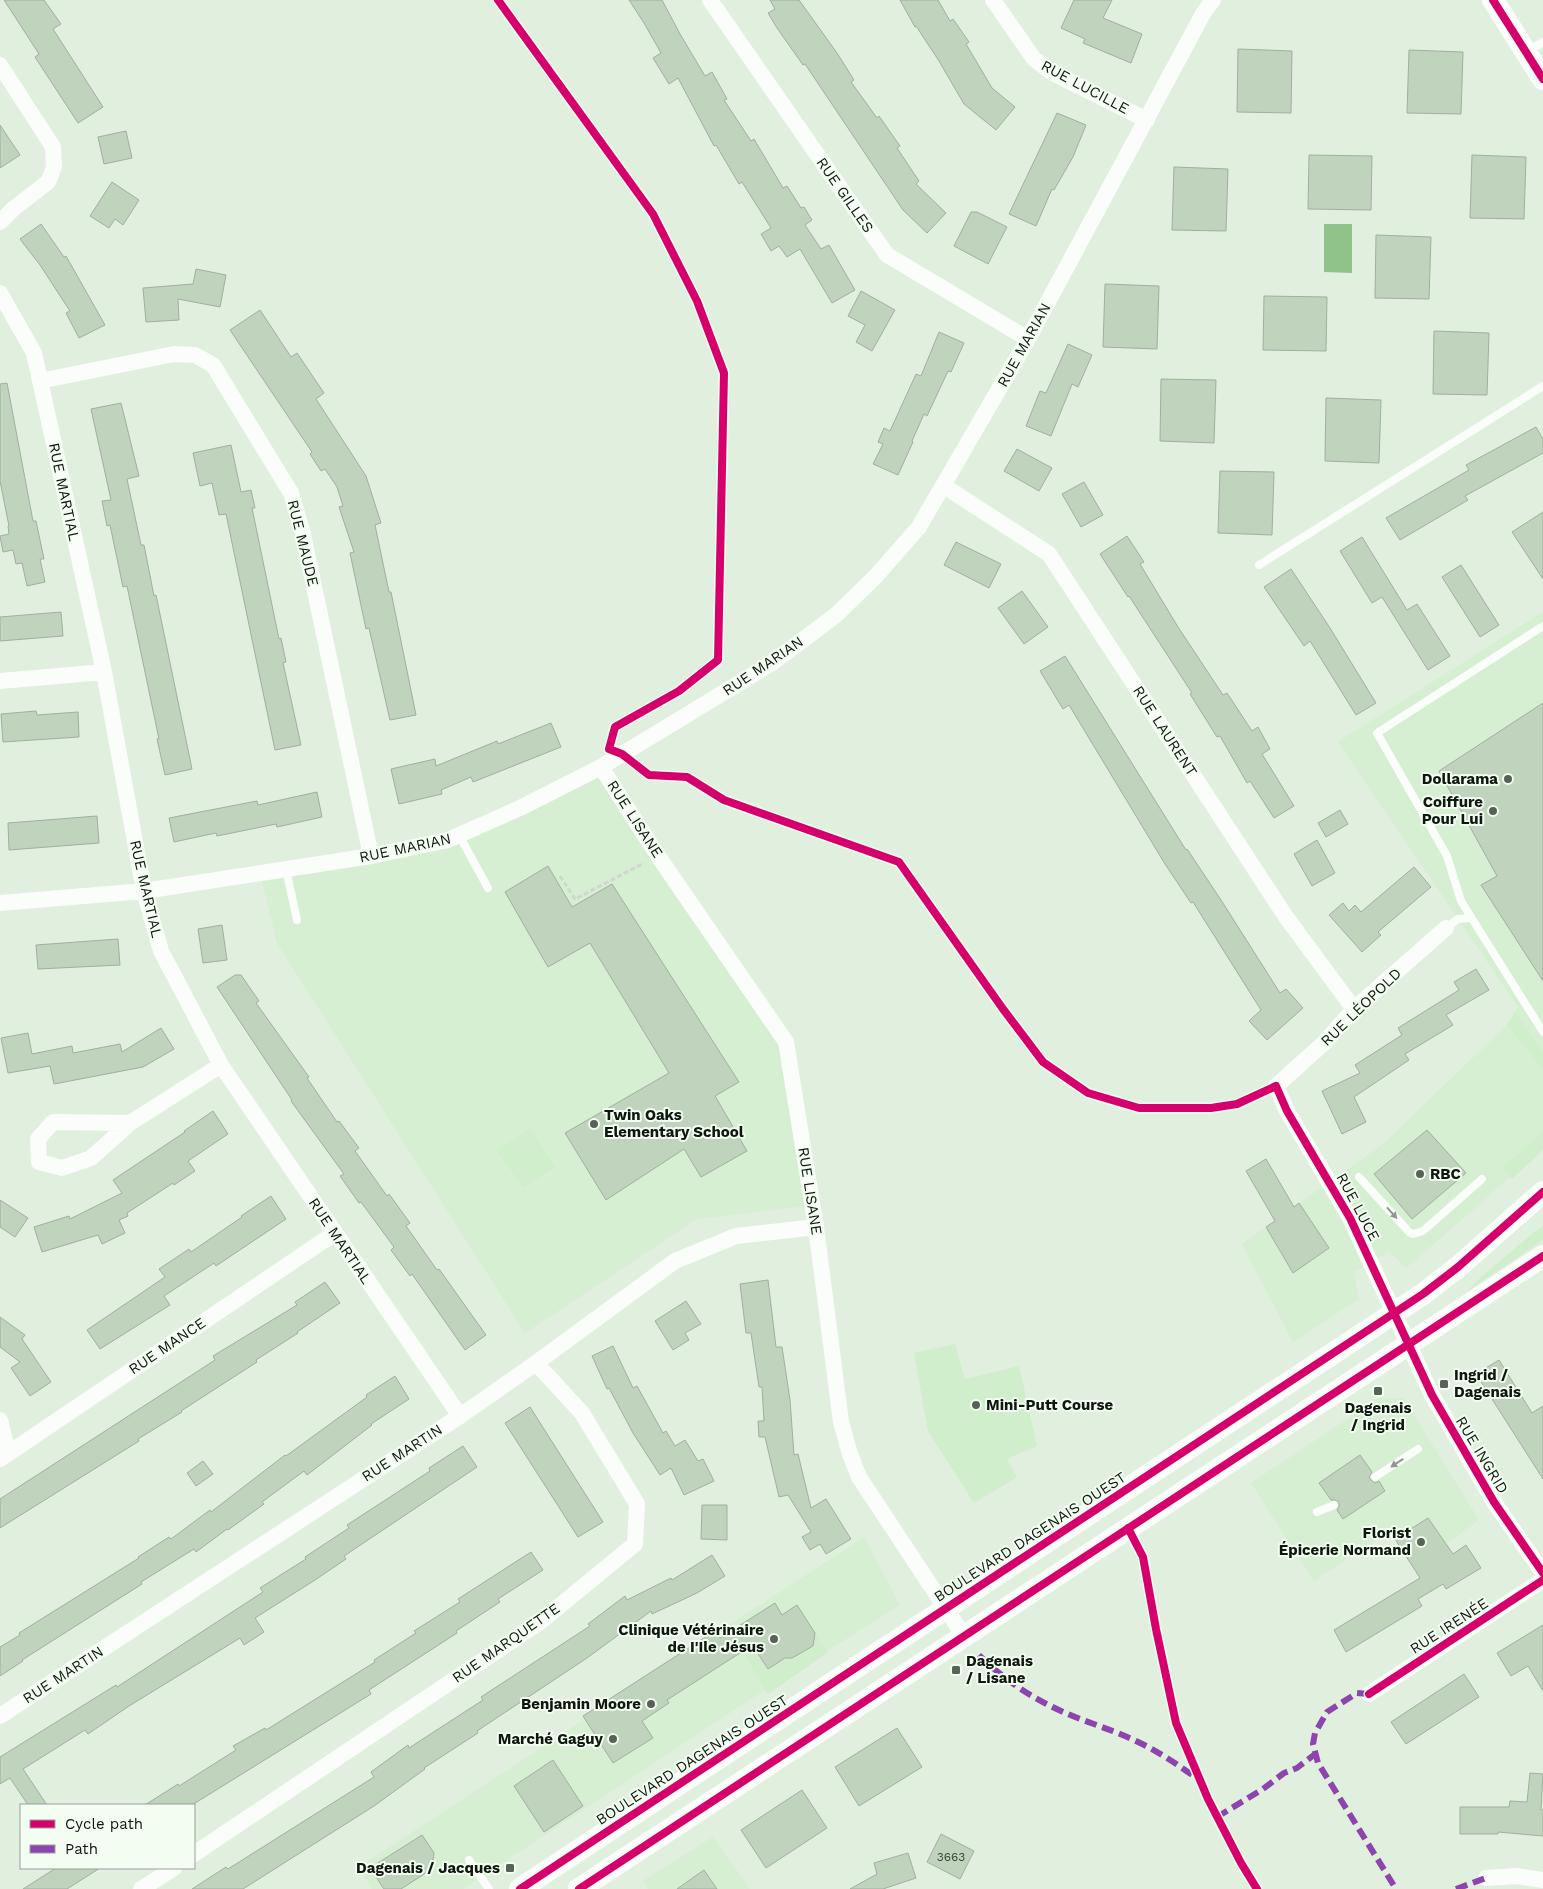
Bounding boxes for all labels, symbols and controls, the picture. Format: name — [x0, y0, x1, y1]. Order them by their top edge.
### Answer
street label: RUE LUCILLE — [1038, 56, 1132, 118]
street label: RUE GILLES — [812, 154, 878, 236]
street label: RUE MARIAN — [994, 300, 1054, 390]
street label: RUE MARTIAL — [45, 441, 83, 543]
street label: RUE MAUDE — [284, 498, 322, 588]
street label: RUE MARIAN — [719, 632, 807, 700]
street label: RUE LAURENT — [1129, 682, 1201, 780]
place label: Dollarama — [1422, 770, 1498, 788]
marker: Dollarama — [1502, 773, 1514, 785]
street label: RUE LISANE — [603, 777, 667, 861]
place label: Coiffure Pour Lui — [1422, 793, 1483, 828]
marker: Coiffure Pour Lui — [1487, 805, 1499, 817]
street label: RUE MARIAN — [357, 829, 453, 867]
street label: RUE MARTIAL — [126, 838, 166, 940]
street label: RUE LÉOPOLD — [1317, 964, 1405, 1050]
place label: Twin Oaks Elementary School — [604, 1106, 744, 1141]
marker: Twin Oaks Elementary School — [588, 1118, 600, 1130]
street label: RUE LISANE — [794, 1146, 826, 1236]
place label: RBC — [1430, 1165, 1461, 1183]
marker: RBC — [1414, 1168, 1426, 1180]
street label: RUE LUCE — [1333, 1170, 1383, 1244]
street label: RUE MARTIAL — [305, 1194, 375, 1288]
one-way arrow — [1386, 1207, 1398, 1219]
street label: RUE MANCE — [125, 1314, 209, 1378]
place label: Ingrid / Dagenais — [1454, 1366, 1521, 1401]
marker: Ingrid / Dagenais — [1438, 1378, 1450, 1390]
marker: Dagenais / Ingrid — [1372, 1385, 1384, 1397]
place label: Mini-Putt Course — [986, 1396, 1114, 1414]
marker: Mini-Putt Course — [970, 1399, 982, 1411]
place label: Dagenais / Ingrid — [1345, 1399, 1411, 1434]
street label: RUE INGRID — [1452, 1413, 1512, 1497]
street label: RUE MARTIN — [358, 1420, 446, 1486]
one-way arrow — [1390, 1458, 1403, 1468]
street label: BOULEVARD DAGENAIS OUEST — [931, 1468, 1129, 1606]
place label: Florist Épicerie Normand — [1279, 1524, 1411, 1559]
marker: Florist Épicerie Normand — [1415, 1536, 1427, 1548]
street label: RUE IRENÉE — [1407, 1594, 1491, 1658]
street label: RUE MARQUETTE — [449, 1599, 563, 1687]
place label: Clinique Vétérinaire de I'Ile Jésus — [618, 1621, 764, 1656]
marker: Clinique Vétérinaire de I'Ile Jésus — [768, 1633, 780, 1645]
street label: RUE MARTIN — [19, 1642, 107, 1708]
place label: Dagenais / Lisane — [966, 1652, 1033, 1687]
marker: Dagenais / Lisane — [950, 1664, 962, 1676]
street label: BOULEVARD DAGENAIS OUEST — [593, 1691, 791, 1829]
place label: Benjamin Moore — [521, 1695, 641, 1713]
marker: Benjamin Moore — [645, 1698, 657, 1710]
place label: Marché Gaguy — [498, 1730, 604, 1748]
marker: Marché Gaguy — [607, 1733, 619, 1745]
legend — [20, 1804, 195, 1869]
text: Cycle path — [65, 1815, 143, 1833]
text: Path — [65, 1840, 98, 1858]
house number: 3663 — [937, 1850, 965, 1864]
place label: Dagenais / Jacques — [356, 1859, 500, 1877]
marker: Dagenais / Jacques — [504, 1862, 516, 1874]

